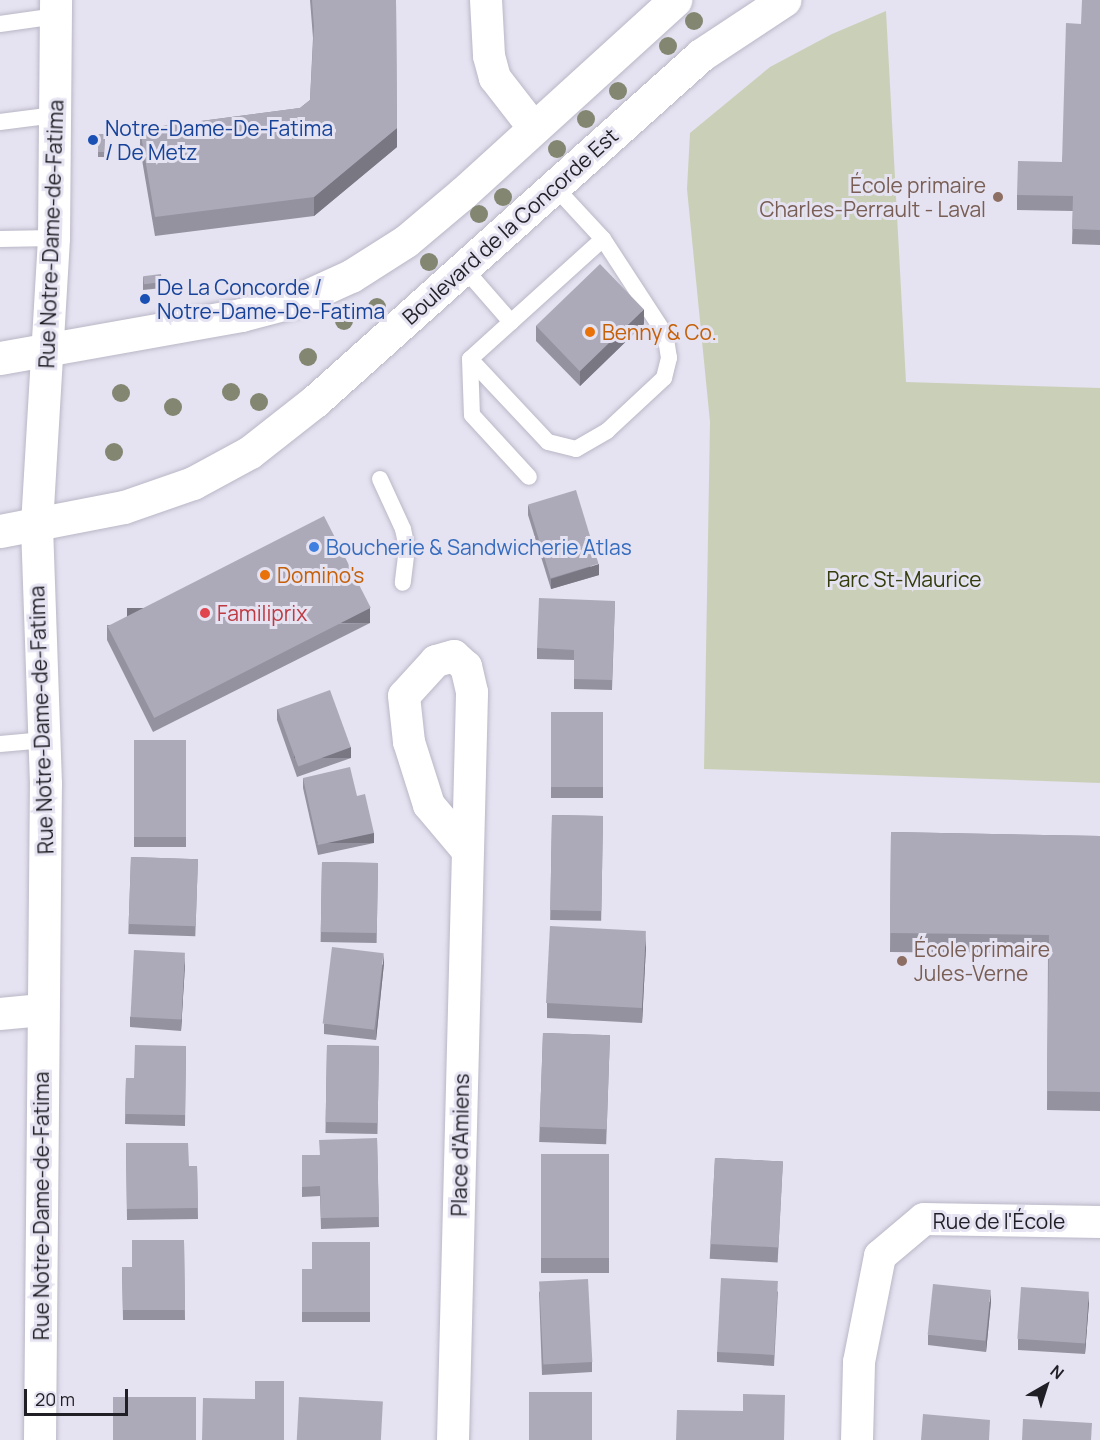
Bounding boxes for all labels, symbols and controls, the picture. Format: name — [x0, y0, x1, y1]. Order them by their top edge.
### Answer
street label: Rue Notre-Dame-de-Fatima — [34, 99, 68, 369]
place label: Notre-Dame-De-Fatima / De Metz — [105, 115, 333, 165]
street label: Boulevard de la Concorde Est — [397, 123, 623, 329]
marker: Notre-Dame-De-Fatima / De Metz — [86, 133, 100, 147]
place label: École primaire Charles-Perrault - Laval — [759, 172, 986, 222]
marker: École primaire Charles-Perrault - Laval — [991, 190, 1005, 204]
place label: De La Concorde / Notre-Dame-De-Fatima — [157, 274, 385, 324]
marker: De La Concorde / Notre-Dame-De-Fatima — [138, 292, 152, 306]
place label: Benny & Co. — [602, 319, 717, 345]
marker: Benny & Co. — [583, 325, 597, 339]
place label: Boucherie & Sandwicherie Atlas — [326, 534, 632, 560]
marker: Boucherie & Sandwicherie Atlas — [307, 540, 321, 554]
place label: Domino's — [277, 562, 364, 588]
park label: Parc St-Maurice — [826, 566, 982, 592]
marker: Domino's — [258, 568, 272, 582]
street label: Rue Notre-Dame-de-Fatima — [24, 585, 58, 855]
place label: Familiprix — [217, 600, 307, 626]
marker: Familiprix — [198, 606, 212, 620]
place label: École primaire Jules-Verne — [914, 936, 1050, 986]
marker: École primaire Jules-Verne — [895, 954, 909, 968]
street label: Rue Notre-Dame-de-Fatima — [28, 1072, 54, 1340]
street label: Place d'Amiens — [446, 1073, 474, 1217]
street label: Rue de l'École — [933, 1208, 1065, 1234]
north arrow — [1016, 1356, 1076, 1416]
text: N — [1046, 1360, 1069, 1384]
scale bar — [27, 1377, 130, 1415]
text: 20 m — [35, 1387, 75, 1411]

